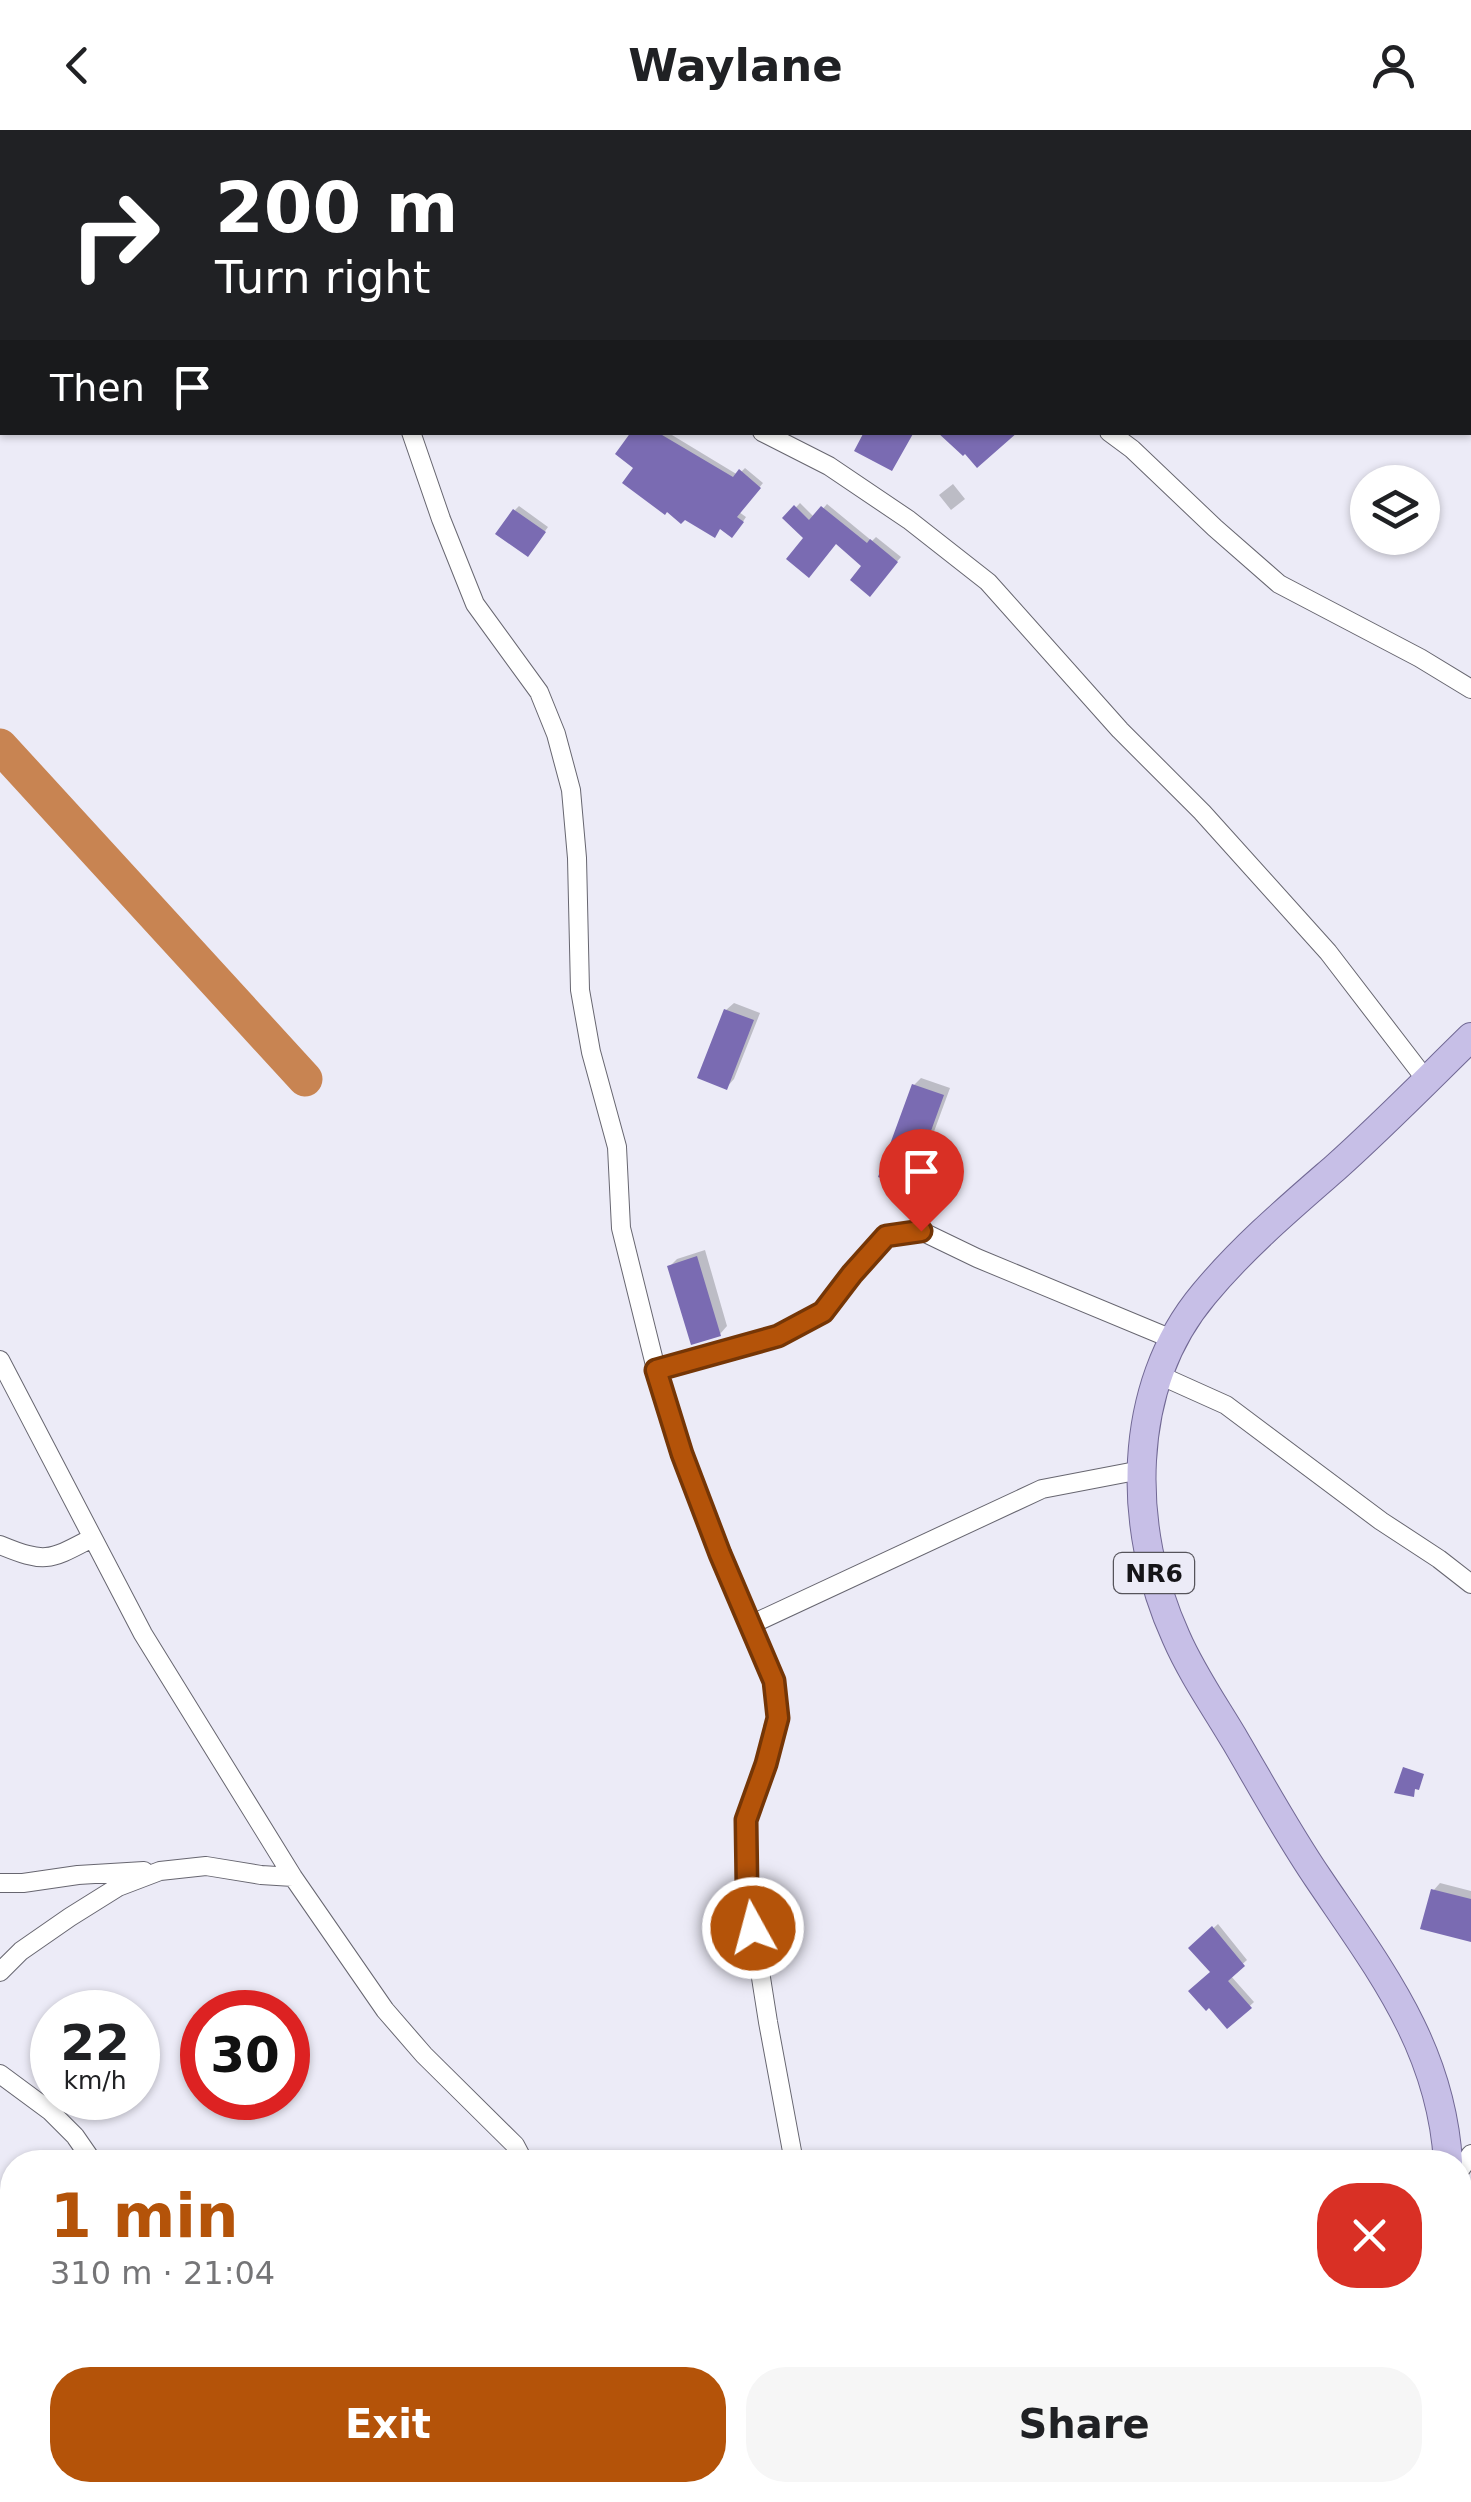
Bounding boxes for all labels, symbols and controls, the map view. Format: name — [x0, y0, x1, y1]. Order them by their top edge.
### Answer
icon: back — [50, 38, 105, 93]
icon: person — [1366, 38, 1421, 93]
text: Waylane — [628, 39, 843, 92]
text: 200 m — [215, 167, 458, 249]
icon: right — [50, 170, 180, 300]
text: Turn right — [215, 251, 430, 304]
icon: arrive — [165, 360, 220, 415]
text: Then — [50, 366, 145, 410]
map controls — [1350, 465, 1440, 555]
button: layers — [1350, 465, 1440, 555]
pin — [879, 1129, 964, 1232]
icon: arrive — [894, 1144, 949, 1199]
road number: NR6 — [1114, 1553, 1194, 1593]
position arrow — [701, 1876, 805, 1980]
speed limit sign: 30 — [180, 1990, 310, 2120]
text: 22 — [60, 2014, 130, 2072]
text: km/h — [63, 2066, 127, 2095]
text: 1 min — [50, 2181, 238, 2251]
button: close — [1317, 2183, 1422, 2288]
text: 310 m · 21:04 — [50, 2254, 275, 2292]
button: Exit — [50, 2367, 726, 2482]
button: Share — [746, 2367, 1422, 2482]

